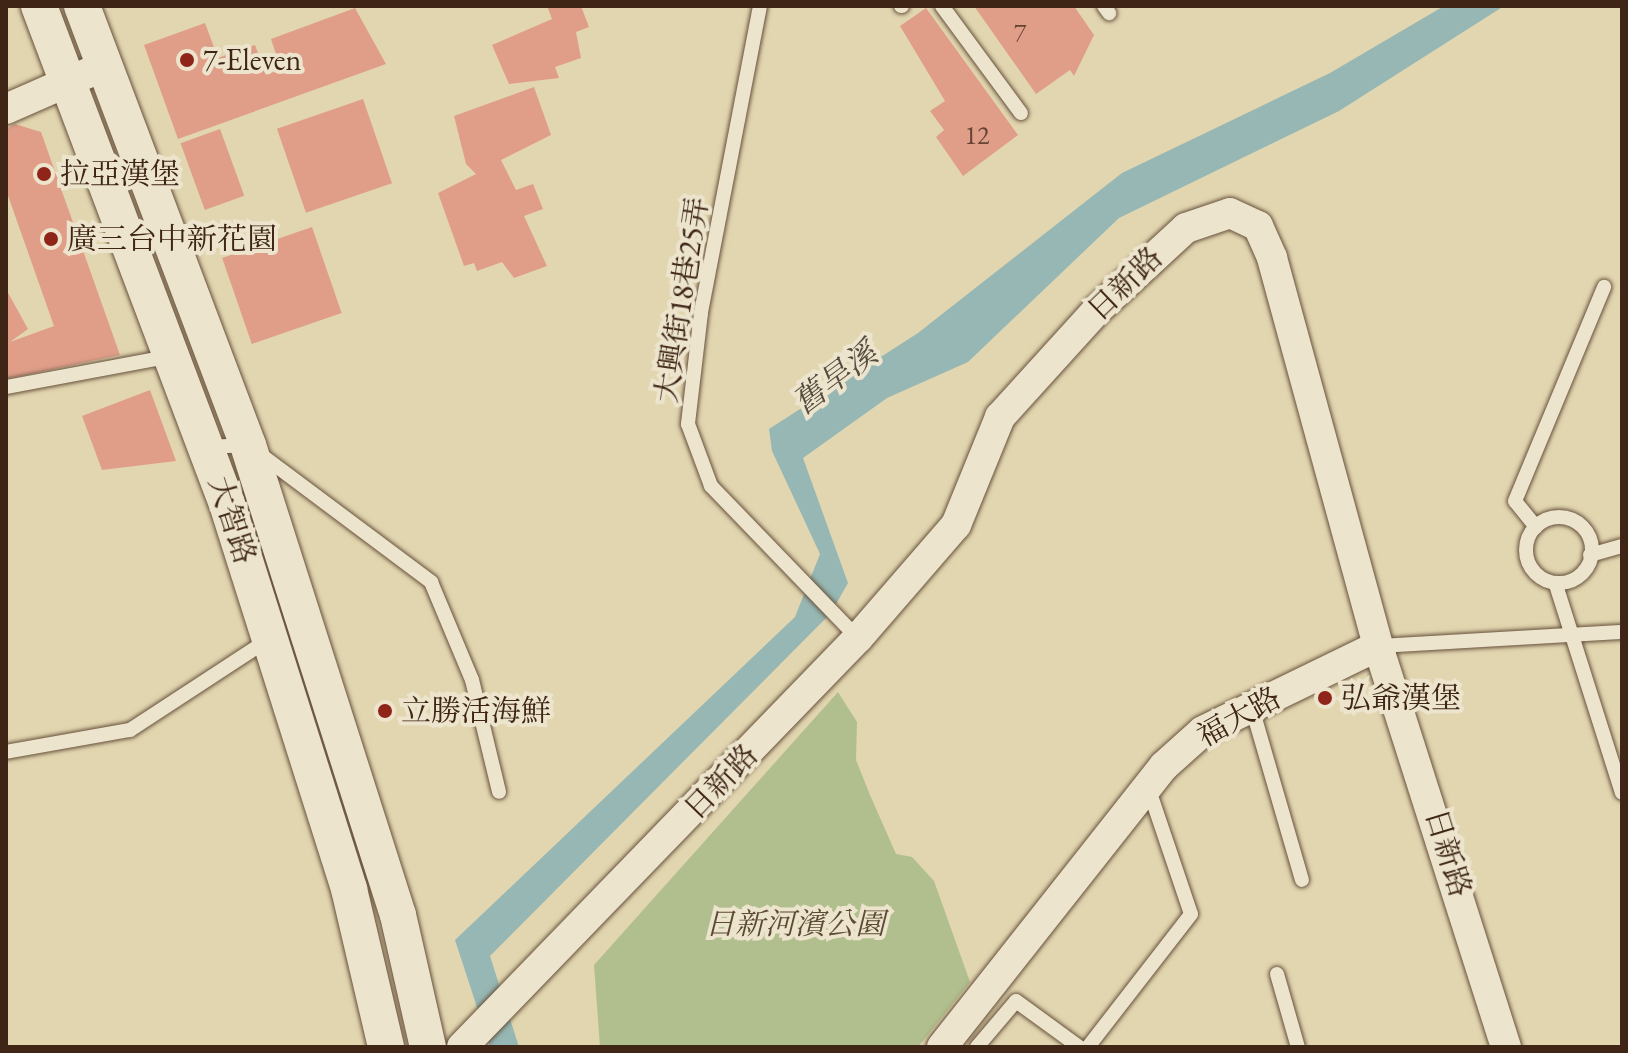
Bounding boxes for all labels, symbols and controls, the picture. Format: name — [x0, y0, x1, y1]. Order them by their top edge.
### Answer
house number: 7 — [1014, 18, 1026, 50]
place label: 7-Eleven — [203, 42, 301, 78]
marker: 7-Eleven — [178, 51, 196, 69]
house number: 12 — [965, 120, 989, 152]
place label: 拉亞漢堡 — [60, 156, 180, 192]
marker: 拉亞漢堡 — [35, 165, 53, 183]
street label: 大興街18巷25弄 — [648, 195, 716, 405]
place label: 廣三台中新花園 — [67, 221, 277, 257]
marker: 廣三台中新花園 — [42, 230, 60, 248]
street label: 日新路 — [1080, 240, 1170, 328]
water label: 舊旱溪 — [785, 334, 885, 422]
street label: 大智路 — [201, 472, 263, 568]
street label: 福大路 — [1191, 679, 1287, 755]
place label: 弘爺漢堡 — [1341, 680, 1461, 716]
marker: 弘爺漢堡 — [1316, 689, 1334, 707]
place label: 立勝活海鮮 — [401, 693, 551, 729]
marker: 立勝活海鮮 — [376, 702, 394, 720]
street label: 日新路 — [677, 737, 765, 827]
street label: 日新路 — [1418, 805, 1478, 901]
park label: 日新河濱公園 — [705, 906, 885, 942]

